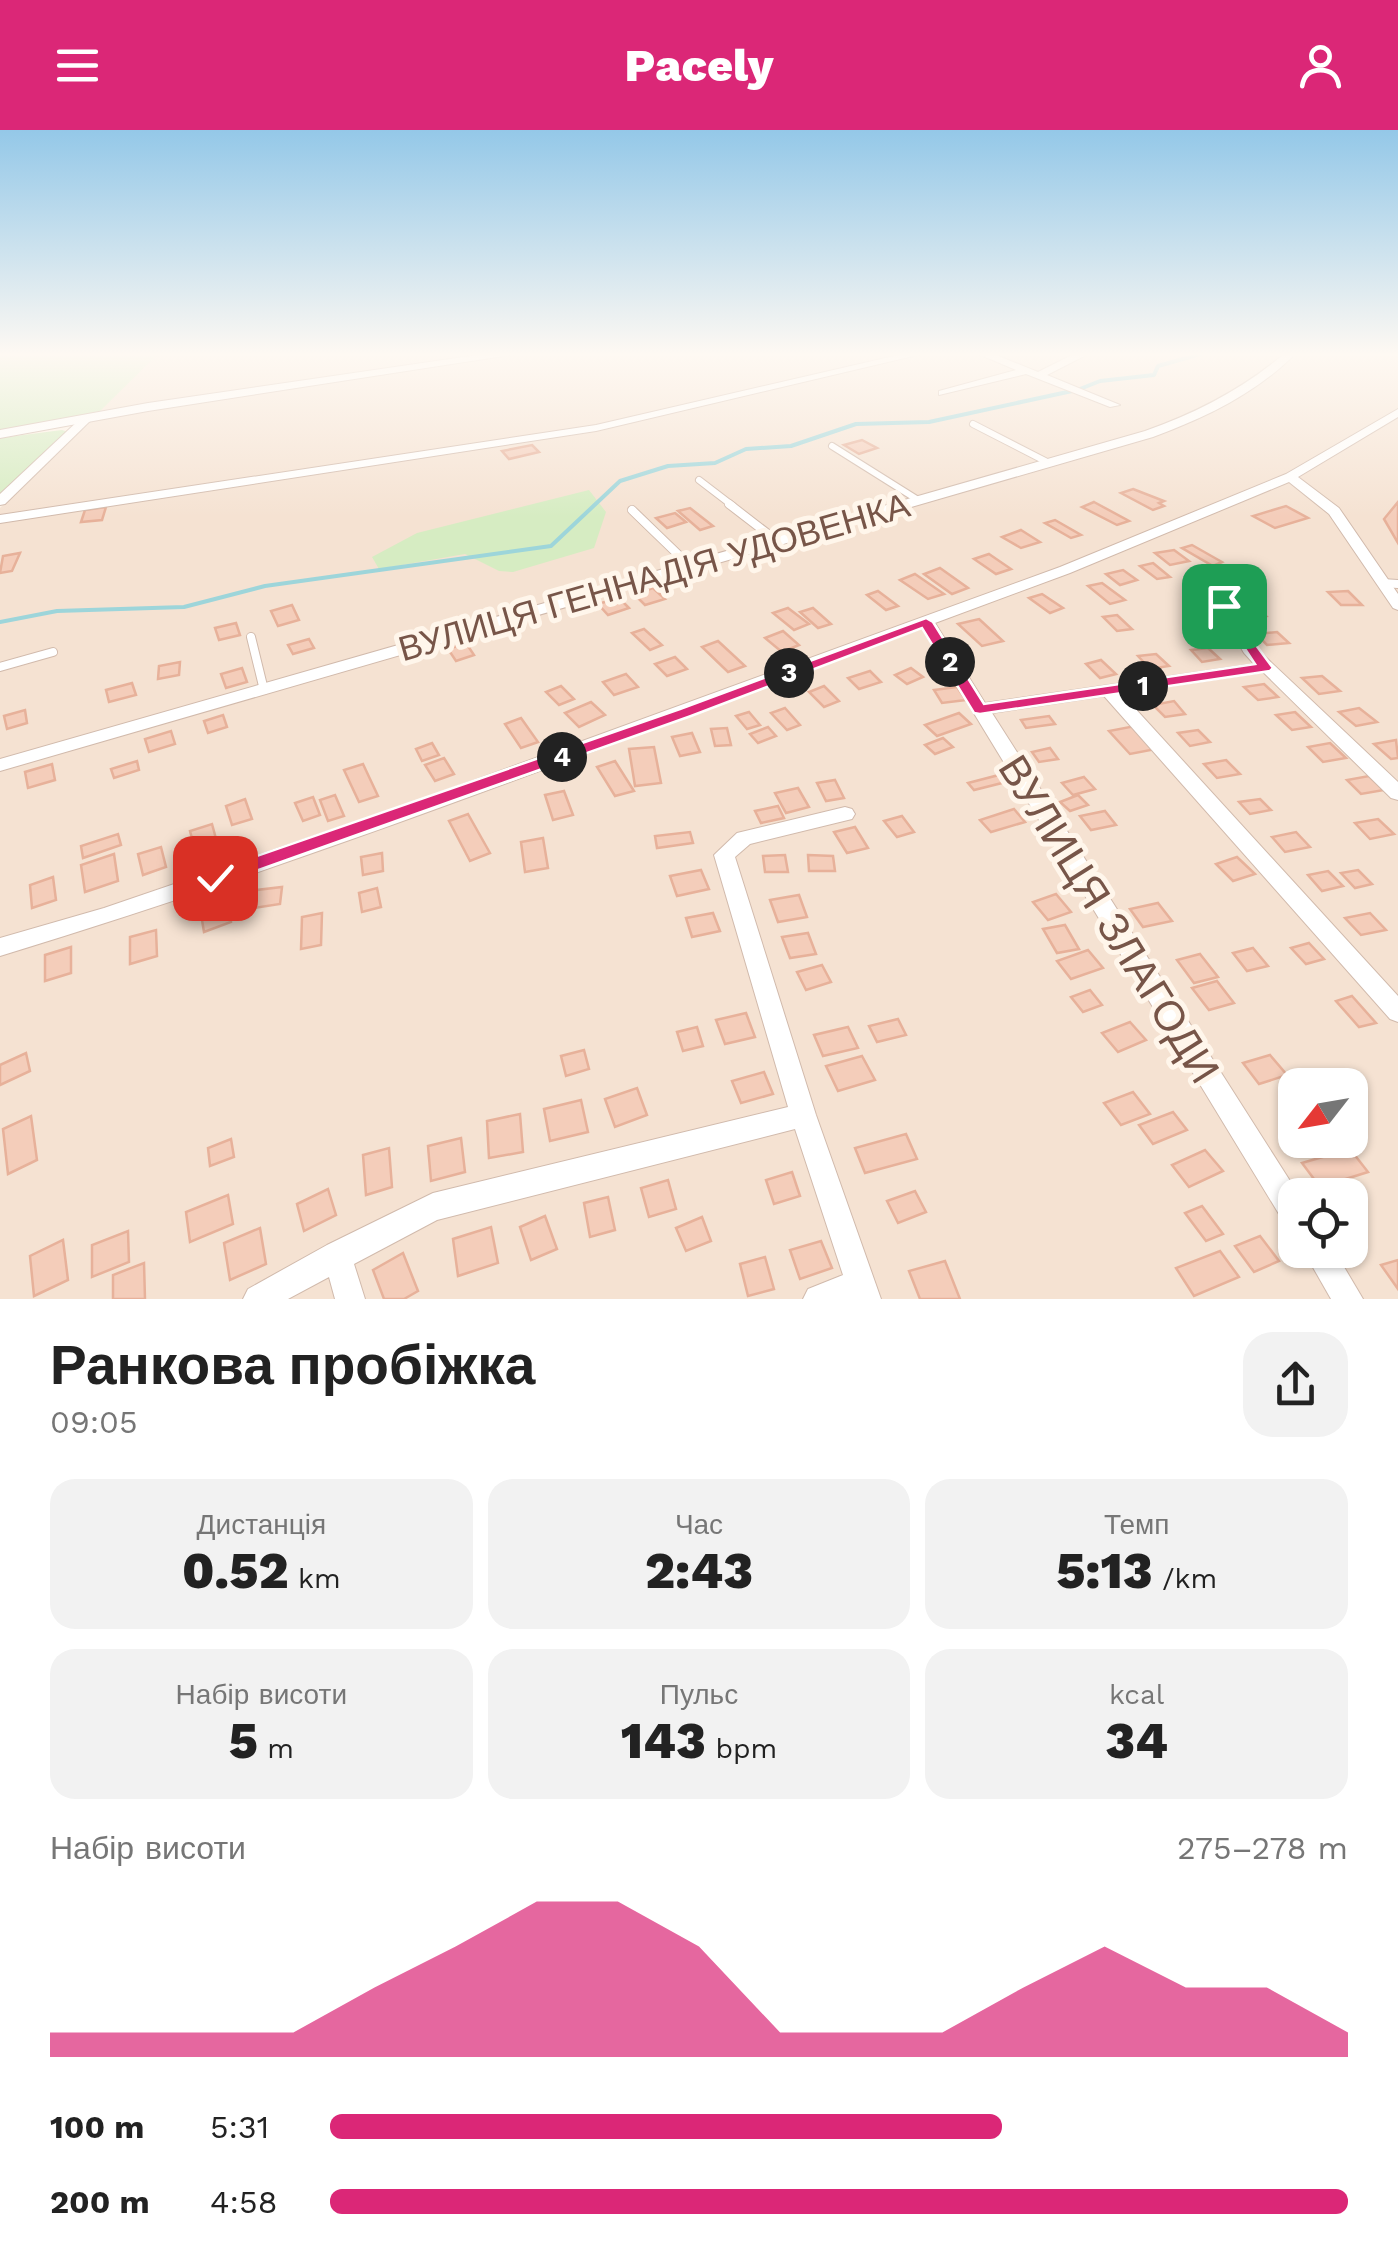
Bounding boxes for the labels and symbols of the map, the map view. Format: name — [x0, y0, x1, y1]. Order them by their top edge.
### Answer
street label: ВУЛИЦЯ ГЕННАДІЯ УДОВЕНКА — [394, 484, 915, 670]
pin — [1182, 564, 1267, 649]
pin: 2 — [925, 637, 975, 687]
pin: 3 — [764, 648, 814, 698]
pin: 1 — [1118, 661, 1168, 711]
pin: 4 — [537, 732, 587, 782]
street label: ВУЛИЦЯ ЗЛАГОДИ — [988, 746, 1230, 1092]
pin — [173, 836, 258, 921]
north arrow — [1278, 1068, 1368, 1158]

